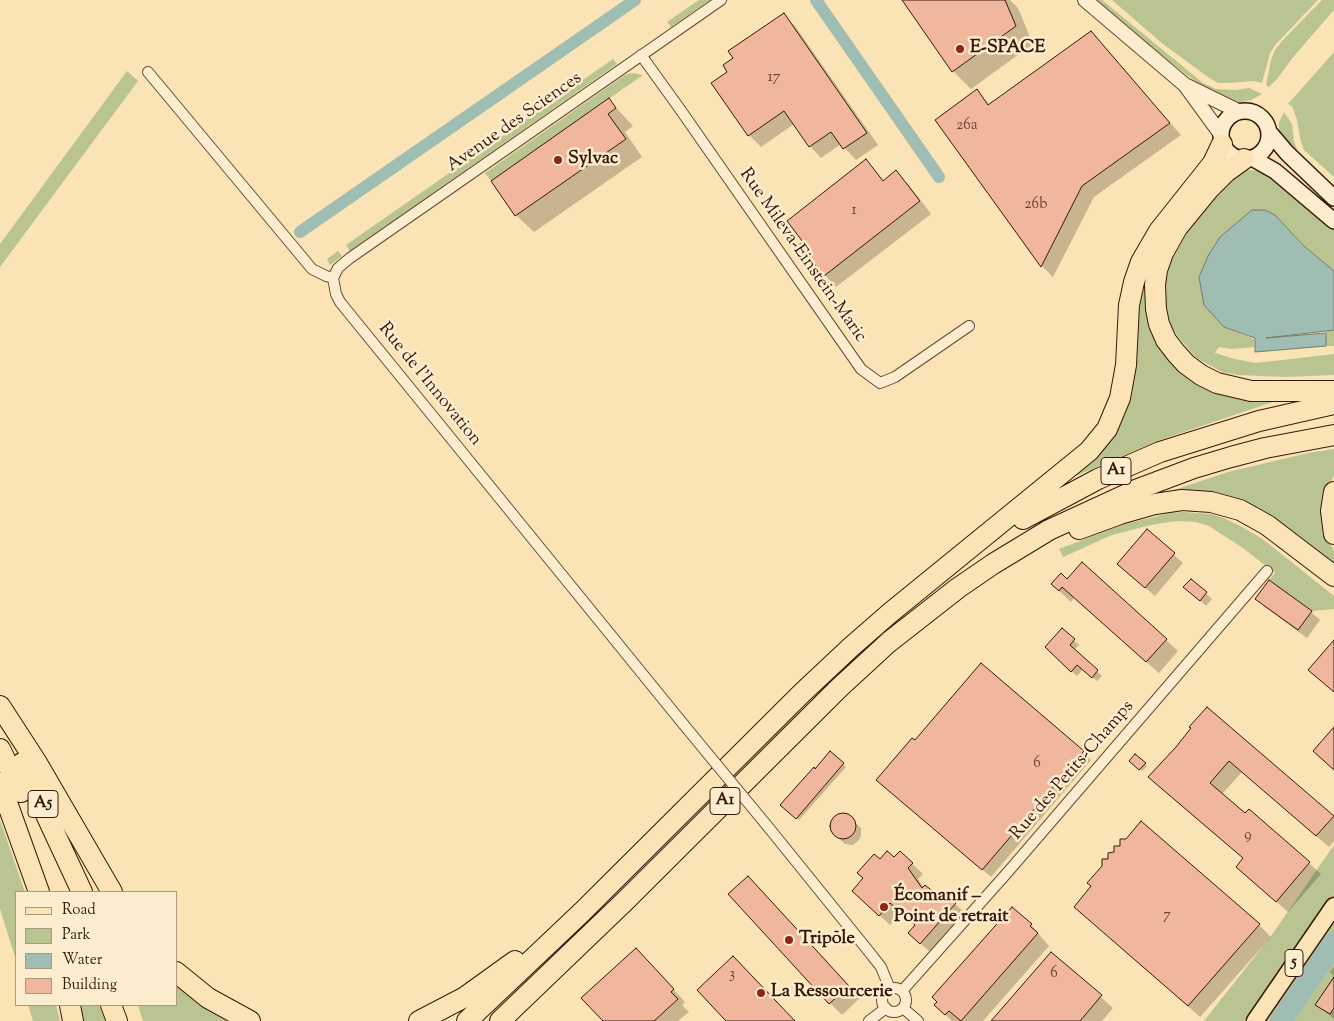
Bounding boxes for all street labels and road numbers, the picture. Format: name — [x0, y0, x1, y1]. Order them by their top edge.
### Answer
street label: Avenue des Sciences — [443, 68, 587, 178]
street label: Rue Mileva-Einstein-Maric — [734, 165, 870, 347]
street label: Rue de l'Innovation — [373, 319, 485, 451]
road number: A1 — [1101, 458, 1131, 484]
street label: Rue des Petits-Champs — [1007, 697, 1139, 845]
road number: A1 — [710, 788, 740, 814]
road number: A5 — [28, 791, 58, 818]
road number: 5 — [1285, 950, 1303, 976]

